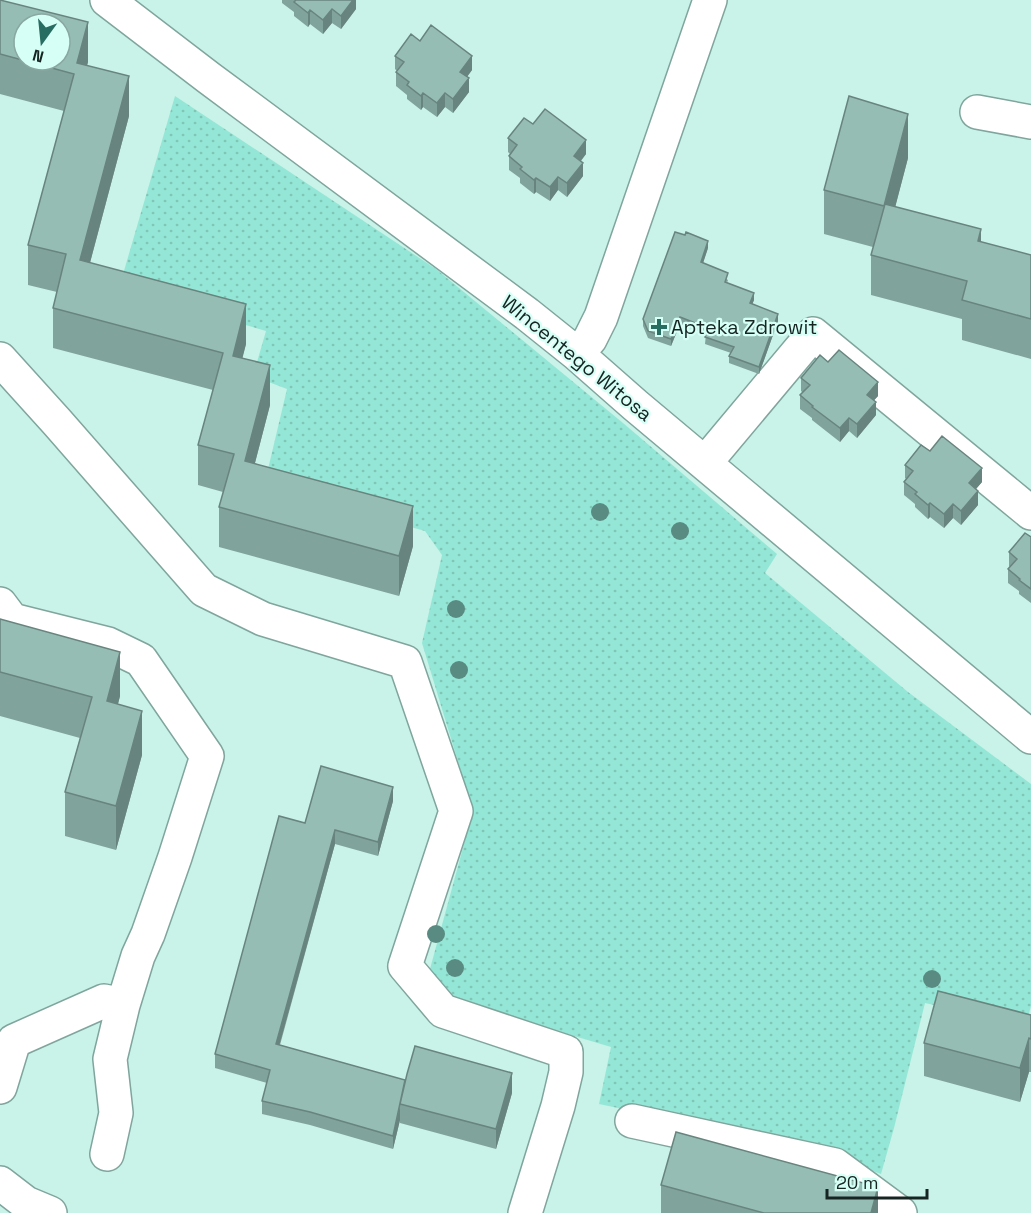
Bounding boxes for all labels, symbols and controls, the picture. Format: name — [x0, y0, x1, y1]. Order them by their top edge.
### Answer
north arrow — [12, 12, 72, 72]
text: N — [30, 44, 46, 68]
street label: Wincentego Witosa — [496, 289, 658, 427]
place label: Apteka Zdrowit — [671, 314, 818, 340]
marker: Apteka Zdrowit — [652, 320, 666, 334]
scale bar — [827, 1162, 928, 1200]
text: 20 m — [836, 1171, 879, 1194]

